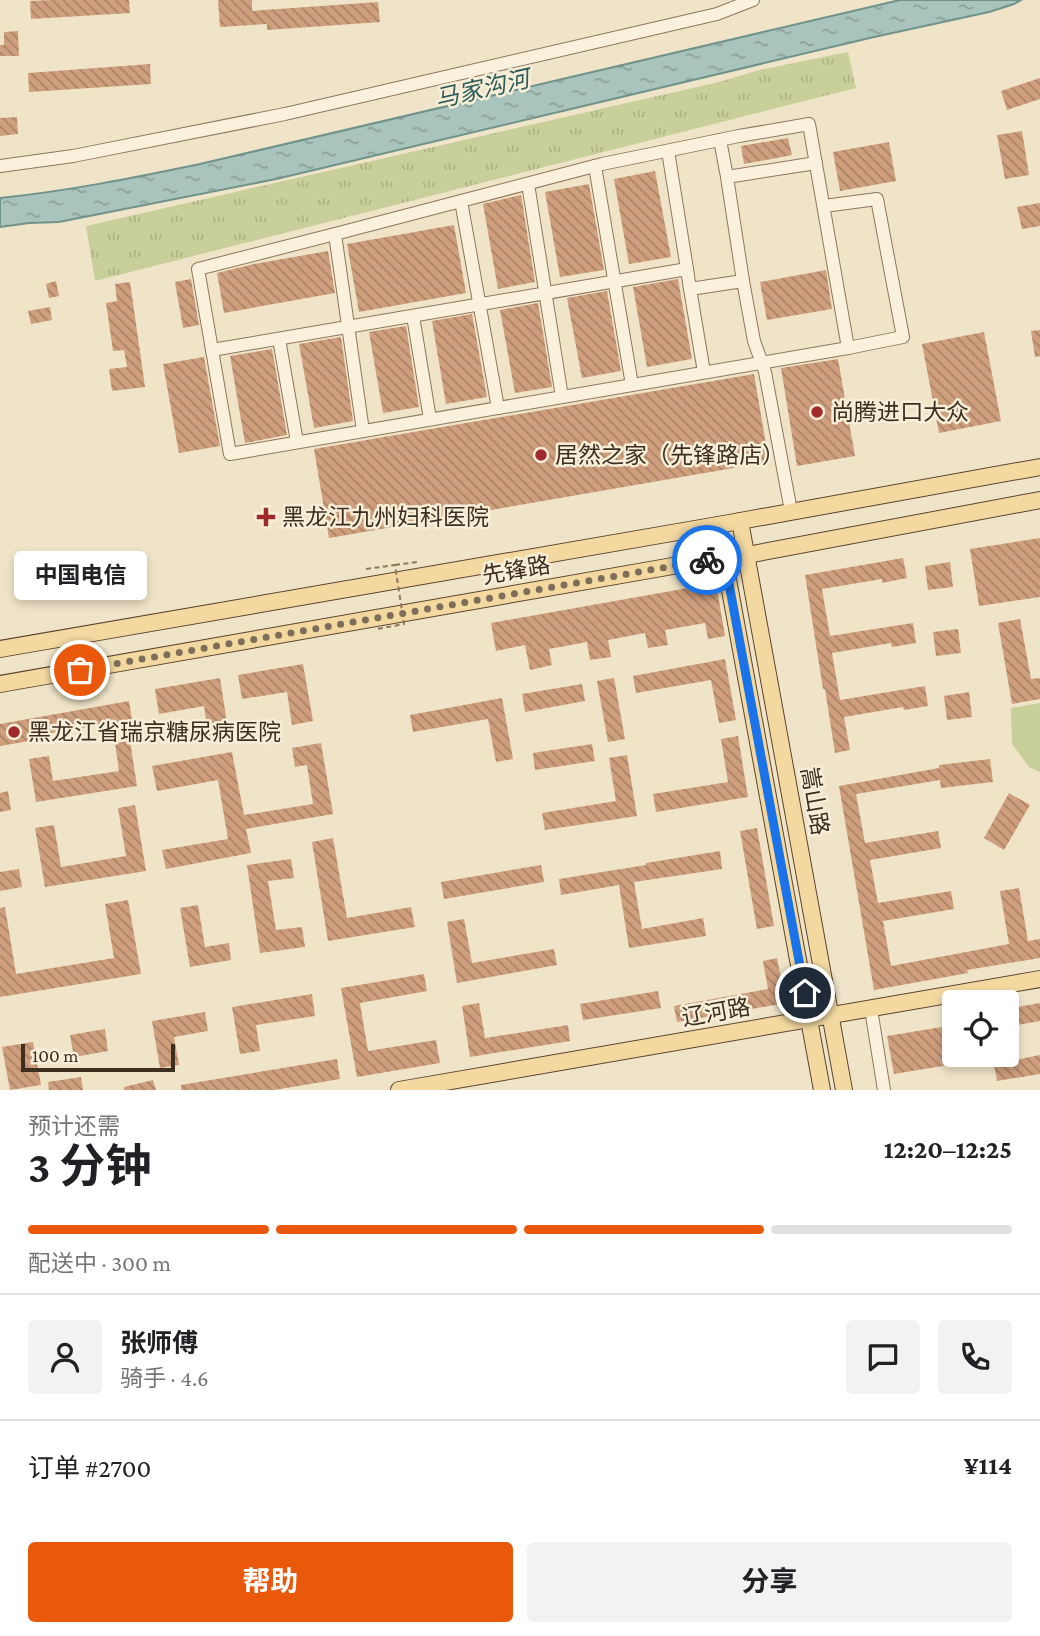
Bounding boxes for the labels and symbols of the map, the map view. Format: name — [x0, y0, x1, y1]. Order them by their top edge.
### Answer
water label: 马家沟河 — [432, 64, 536, 112]
place label: 尚腾进口大众 — [831, 399, 969, 425]
marker: 尚腾进口大众 — [809, 404, 825, 420]
place label: 居然之家（先锋路店） — [555, 442, 785, 468]
marker: 居然之家（先锋路店） — [533, 447, 549, 463]
place label: 黑龙江九州妇科医院 — [282, 504, 489, 530]
marker: 黑龙江九州妇科医院 — [256, 507, 276, 527]
courier — [672, 525, 742, 595]
callout: 中国电信 — [14, 551, 146, 600]
street label: 先锋路 — [480, 551, 552, 589]
pin — [50, 640, 110, 700]
place label: 黑龙江省瑞京糖尿病医院 — [28, 719, 281, 745]
marker: 黑龙江省瑞京糖尿病医院 — [6, 724, 22, 740]
street label: 嵩山路 — [796, 765, 834, 837]
pin — [775, 963, 835, 1023]
street label: 辽河路 — [680, 993, 752, 1031]
scale bar — [21, 1041, 175, 1073]

